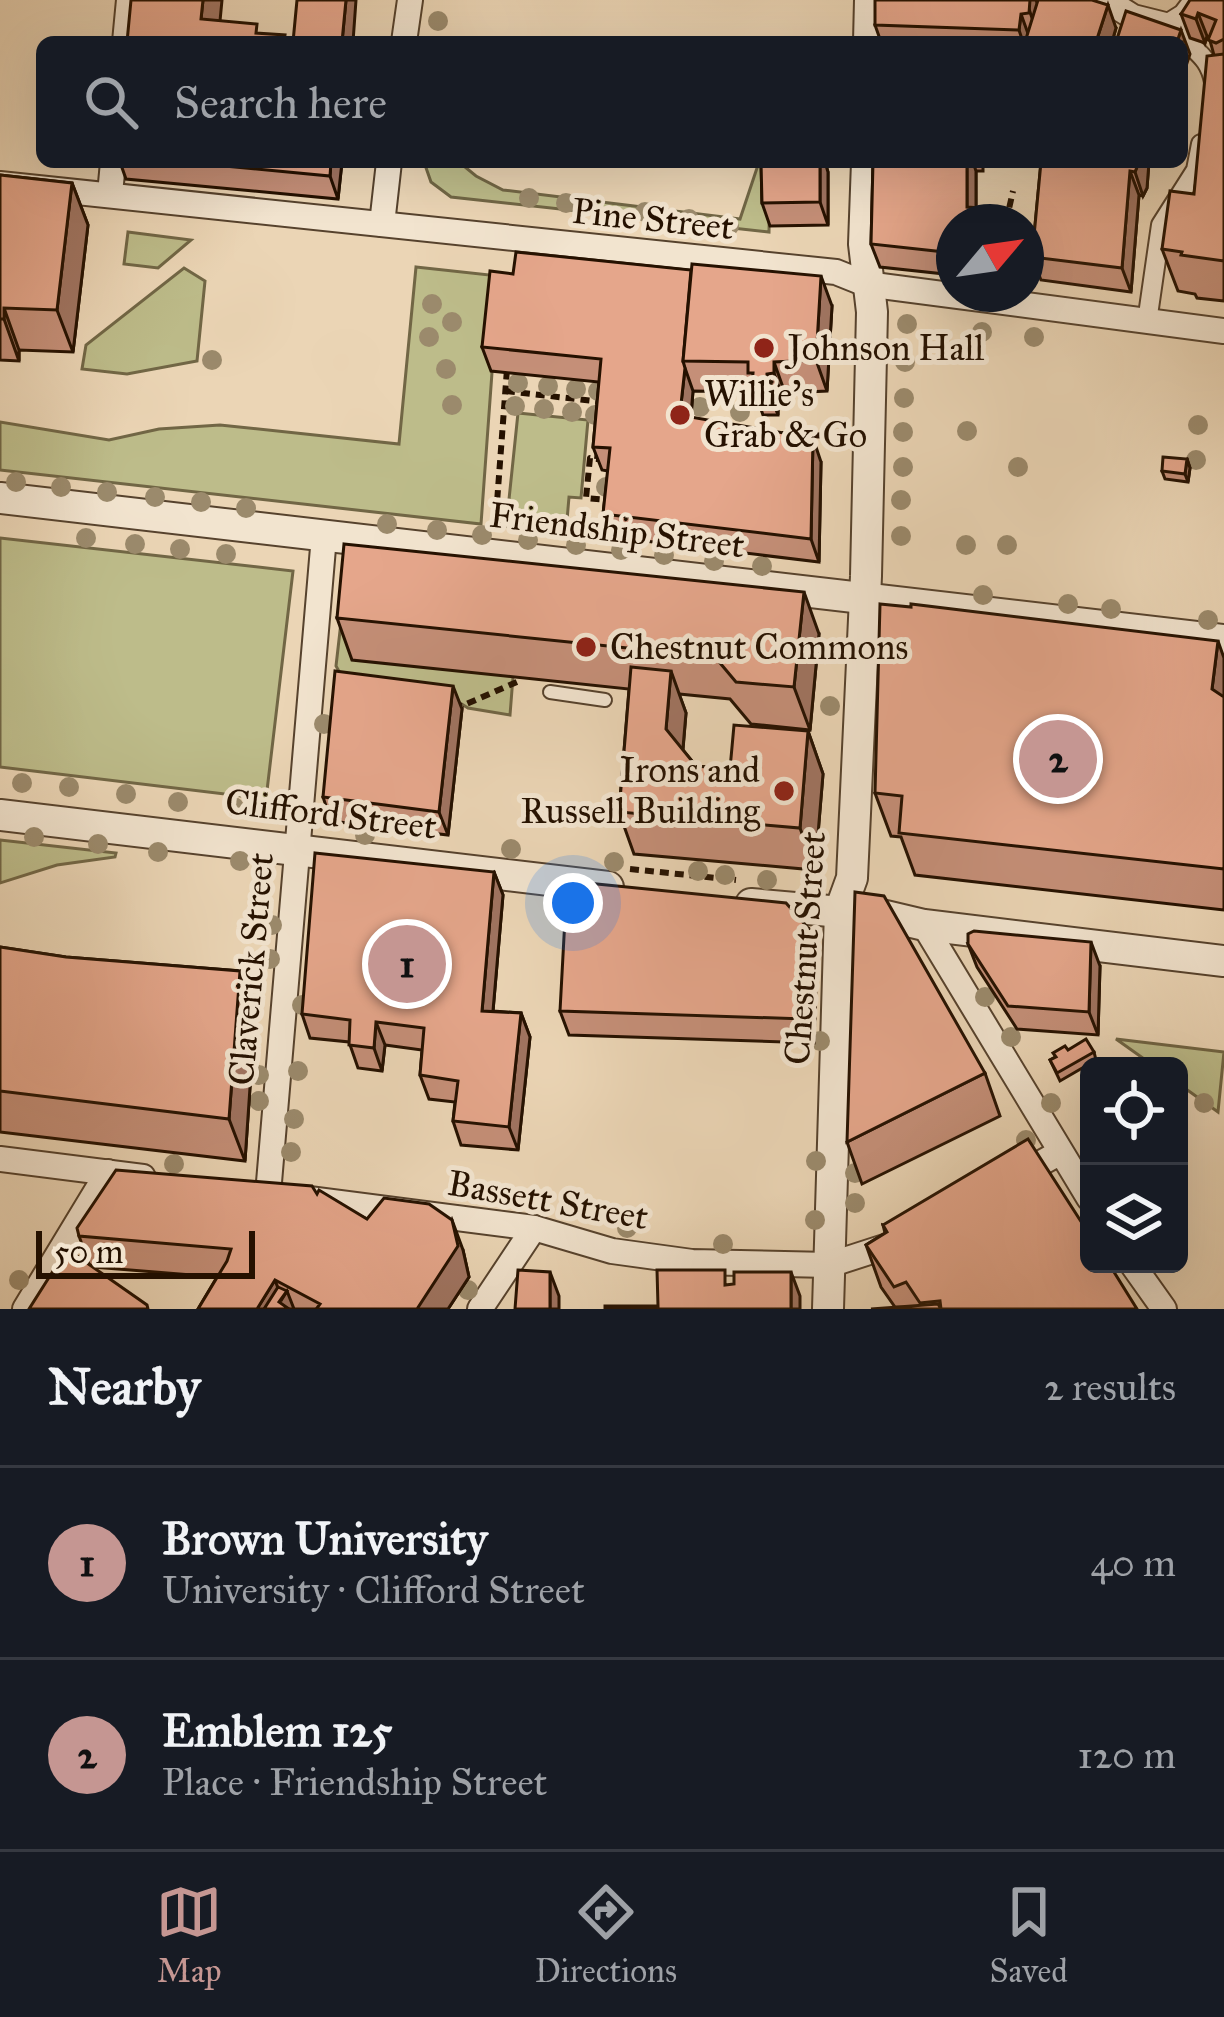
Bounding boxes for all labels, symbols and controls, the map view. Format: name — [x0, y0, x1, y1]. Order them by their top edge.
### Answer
search box — [36, 36, 1188, 168]
icon: search — [78, 69, 144, 135]
text: Search here — [174, 75, 387, 130]
street label: Pine Street — [570, 189, 736, 249]
north arrow — [936, 204, 1044, 312]
place label: Johnson Hall — [784, 326, 984, 370]
marker: Johnson Hall — [751, 335, 777, 361]
place label: Willie's Grab & Go — [704, 372, 867, 457]
marker: Willie's Grab & Go — [667, 402, 693, 428]
street label: Friendship Street — [487, 493, 747, 568]
place label: Chestnut Commons — [610, 625, 909, 669]
marker: Chestnut Commons — [573, 634, 599, 660]
pin: 2 — [1019, 714, 1097, 804]
place label: Irons and Russell Building — [521, 748, 760, 833]
marker: Irons and Russell Building — [771, 778, 797, 804]
street label: Clifford Street — [223, 779, 439, 849]
street label: Chestnut Street — [775, 830, 835, 1066]
street label: Claverick Street — [219, 851, 283, 1087]
your location — [543, 873, 603, 933]
pin: 1 — [368, 919, 446, 1009]
map controls — [1080, 1057, 1188, 1273]
button: locate — [1080, 1057, 1188, 1165]
street label: Bassett Street — [444, 1161, 652, 1239]
button: layers — [1080, 1165, 1188, 1273]
scale bar — [36, 1225, 255, 1278]
text: 50 m — [54, 1232, 123, 1272]
text: Nearby — [48, 1356, 200, 1418]
text: 2 results — [1044, 1363, 1176, 1411]
text: Brown University — [162, 1511, 488, 1566]
text: 1 — [79, 1539, 95, 1587]
text: 40 m — [1090, 1539, 1176, 1587]
text: University · Clifford Street — [162, 1566, 585, 1614]
text: Emblem 125 — [162, 1703, 392, 1758]
text: 2 — [77, 1731, 97, 1779]
text: 120 m — [1077, 1731, 1176, 1779]
text: Place · Friendship Street — [162, 1758, 547, 1806]
tab: Map — [156, 1879, 222, 1991]
tab: Directions — [535, 1879, 677, 1991]
tab: Saved — [989, 1879, 1068, 1991]

